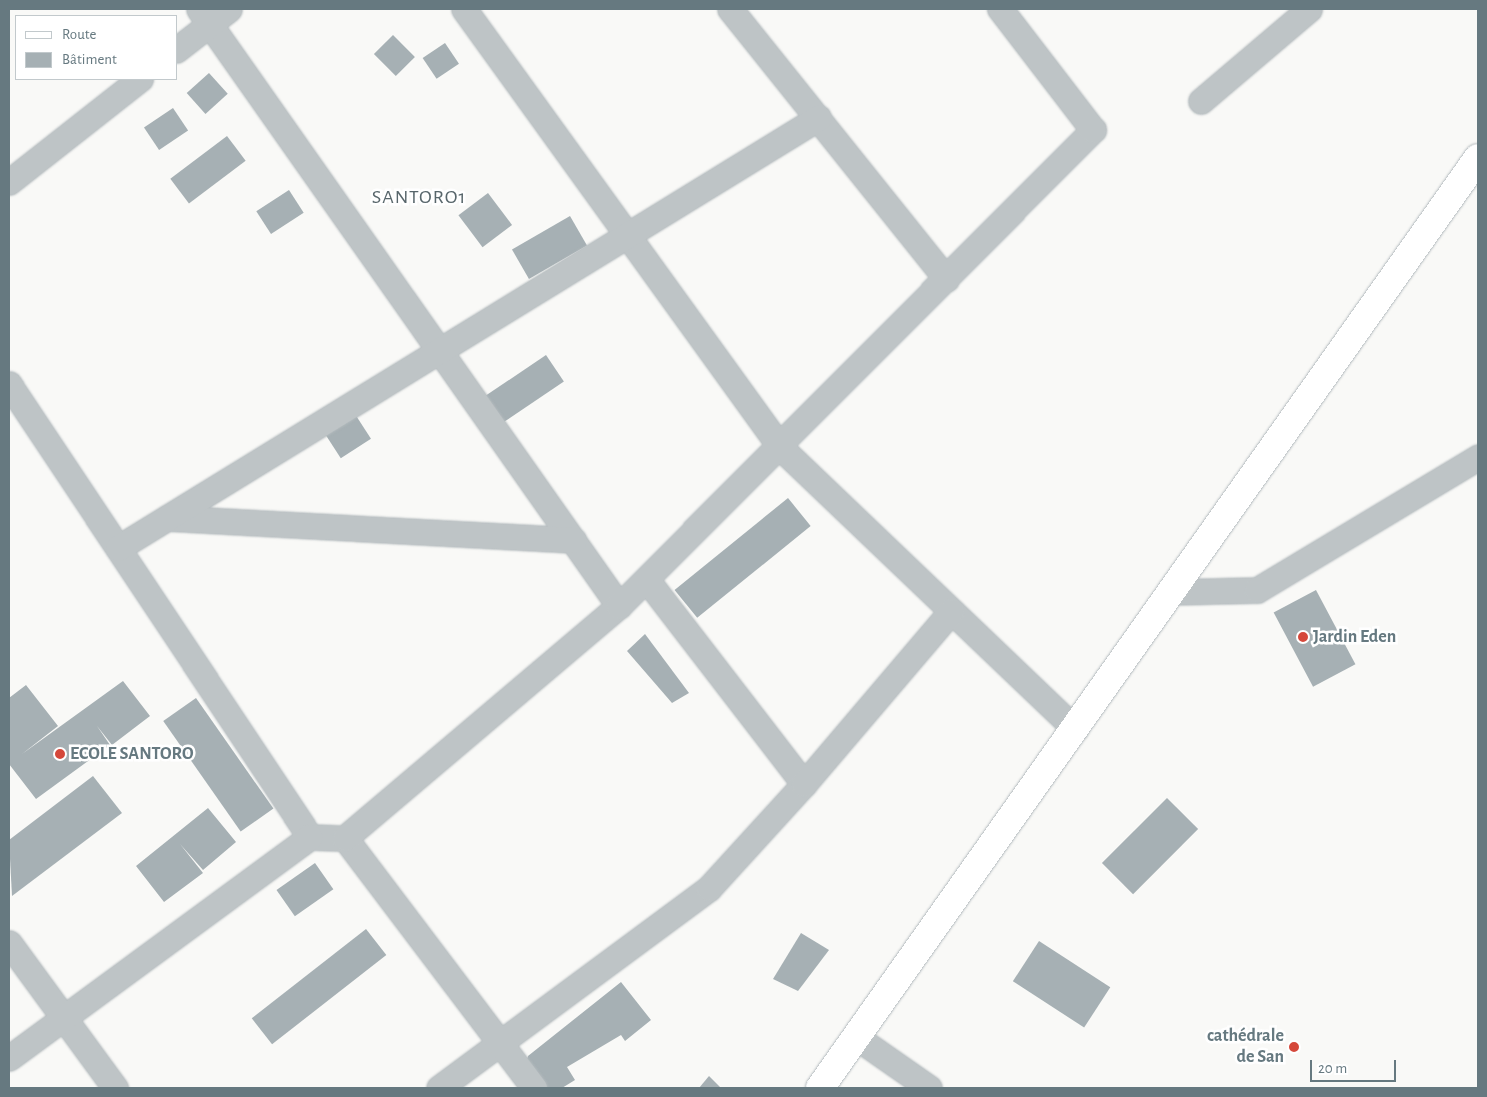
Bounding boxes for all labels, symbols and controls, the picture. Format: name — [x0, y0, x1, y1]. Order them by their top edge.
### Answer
legend — [15, 15, 178, 80]
text: Route — [62, 27, 96, 42]
text: Bâtiment — [62, 52, 117, 67]
district label: SANTORO1 — [371, 185, 467, 209]
place label: Jardin Eden — [1313, 626, 1396, 648]
marker: Jardin Eden — [1297, 631, 1309, 643]
place label: ECOLE SANTORO — [70, 743, 194, 765]
marker: ECOLE SANTORO — [54, 748, 66, 760]
place label: cathédrale de San — [1207, 1026, 1284, 1068]
marker: cathédrale de San — [1288, 1041, 1300, 1053]
scale bar — [1312, 1050, 1398, 1082]
text: 20 m — [1318, 1061, 1347, 1076]

